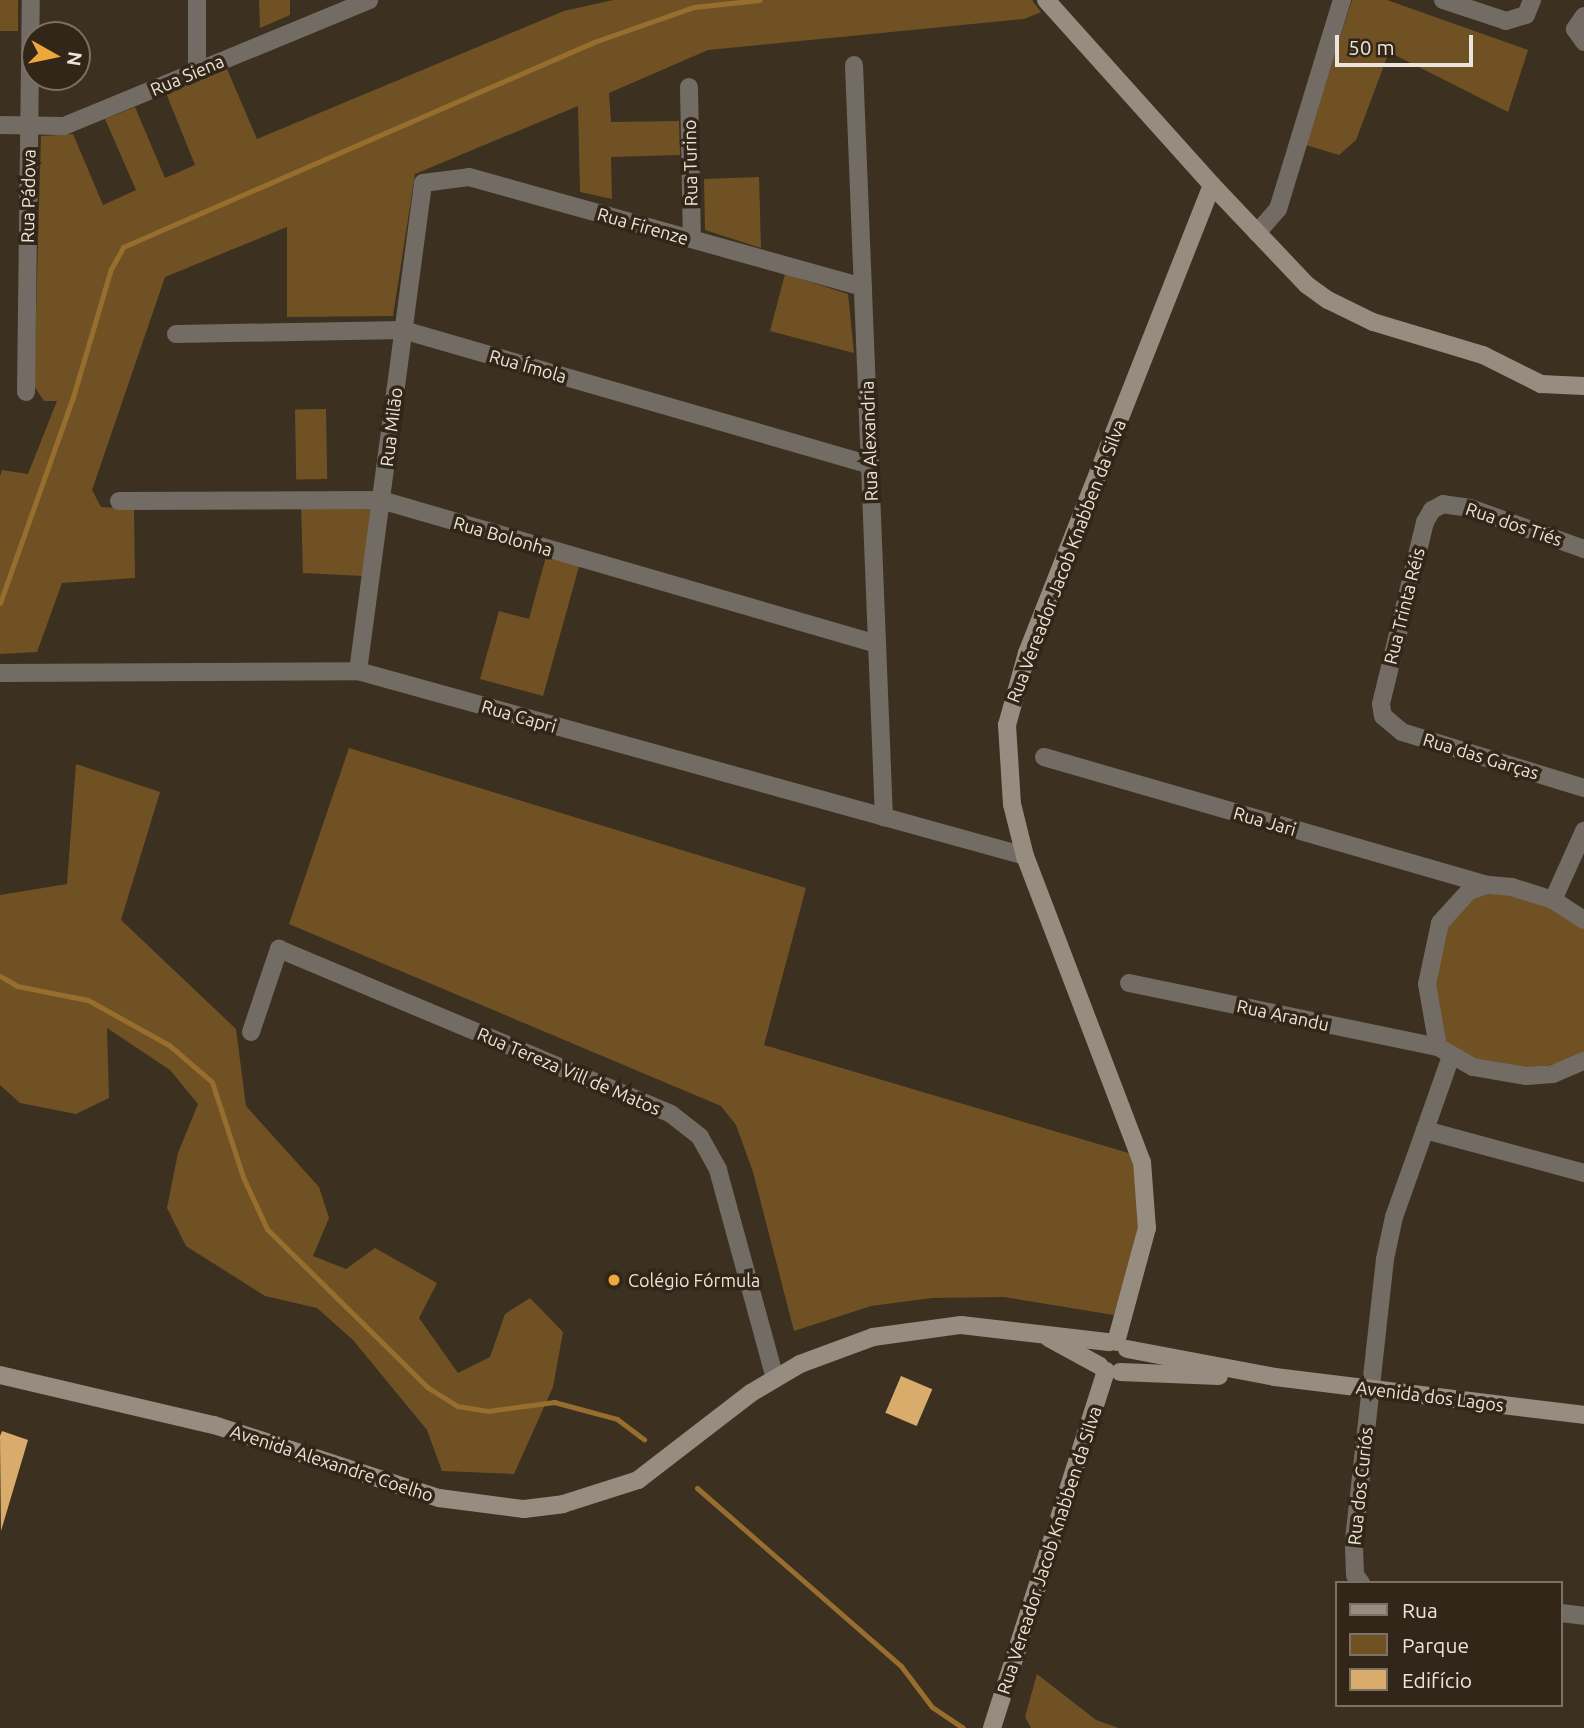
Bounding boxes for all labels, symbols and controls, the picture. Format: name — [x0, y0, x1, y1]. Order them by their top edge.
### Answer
north arrow — [21, 21, 91, 91]
scale bar — [1339, 21, 1477, 65]
text: 50 m — [1348, 35, 1395, 59]
text: N — [63, 50, 87, 68]
street label: Rua Siena — [147, 50, 227, 100]
street label: Rua Turino — [678, 119, 702, 207]
street label: Rua Pádova — [16, 149, 40, 243]
street label: Rua Firenze — [595, 203, 691, 249]
street label: Rua Ímola — [487, 345, 569, 387]
street label: Rua Alexandria — [856, 380, 882, 502]
street label: Rua Milão — [375, 386, 407, 468]
street label: Rua Vereador Jacob Knabben da Silva — [1002, 416, 1130, 706]
street label: Rua dos Tiés — [1463, 497, 1565, 551]
street label: Rua Bolonha — [451, 512, 555, 560]
street label: Rua Trinta Réis — [1379, 545, 1429, 667]
street label: Rua Capri — [479, 695, 559, 737]
street label: Rua das Garças — [1420, 728, 1542, 784]
street label: Rua Jari — [1231, 802, 1299, 840]
street label: Rua Arandu — [1235, 995, 1331, 1035]
street label: Rua Tereza Vill de Matos — [474, 1023, 664, 1119]
place label: Colégio Fórmula — [628, 1269, 760, 1291]
marker: Colégio Fórmula — [606, 1272, 622, 1288]
street label: Avenida dos Lagos — [1355, 1376, 1505, 1416]
street label: Rua Vereador Jacob Knabben da Silva — [992, 1403, 1106, 1697]
street label: Avenida Alexandre Coelho — [228, 1420, 436, 1506]
street label: Rua dos Curiós — [1343, 1426, 1377, 1546]
legend — [1336, 1581, 1563, 1707]
text: Rua — [1402, 1598, 1438, 1622]
text: Parque — [1402, 1633, 1469, 1657]
text: Edifício — [1402, 1668, 1472, 1692]

